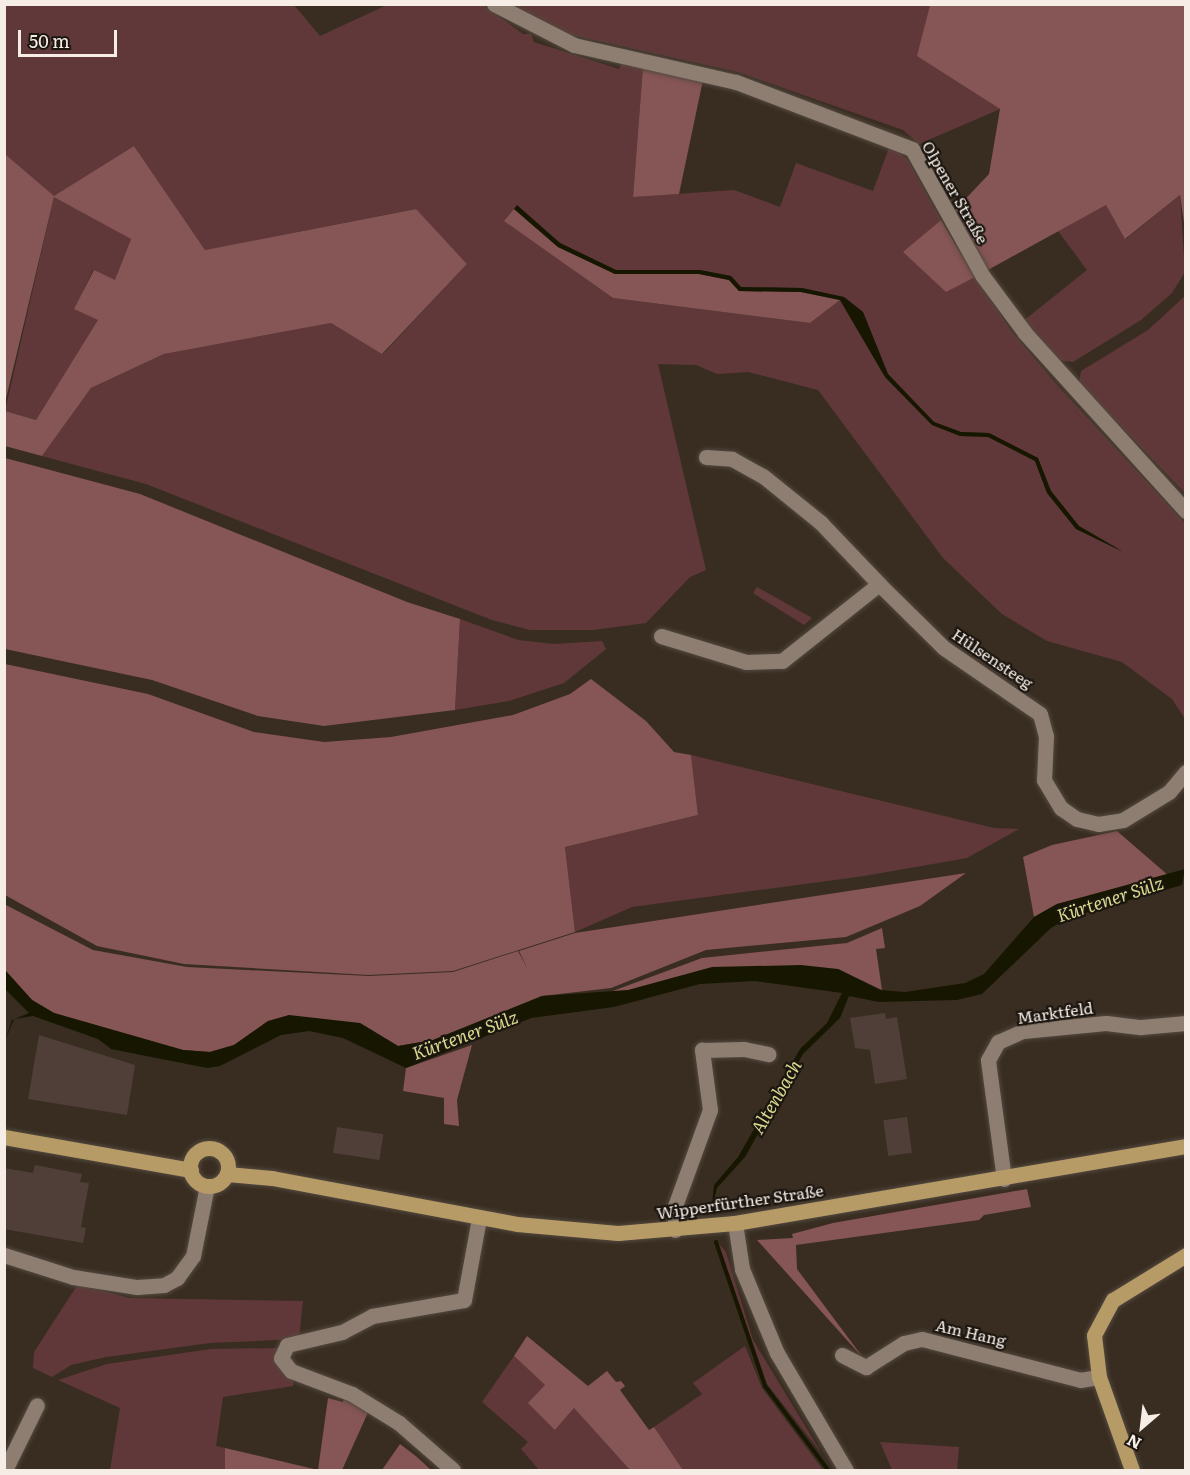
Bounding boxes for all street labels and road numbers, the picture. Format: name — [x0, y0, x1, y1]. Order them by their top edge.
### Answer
street label: Olpener Straße — [919, 137, 993, 247]
street label: Hülsensteeg — [949, 624, 1037, 692]
street label: Marktfeld — [1016, 997, 1094, 1027]
street label: Wipperfürther Straße — [655, 1180, 825, 1222]
street label: Am Hang — [934, 1315, 1008, 1349]

